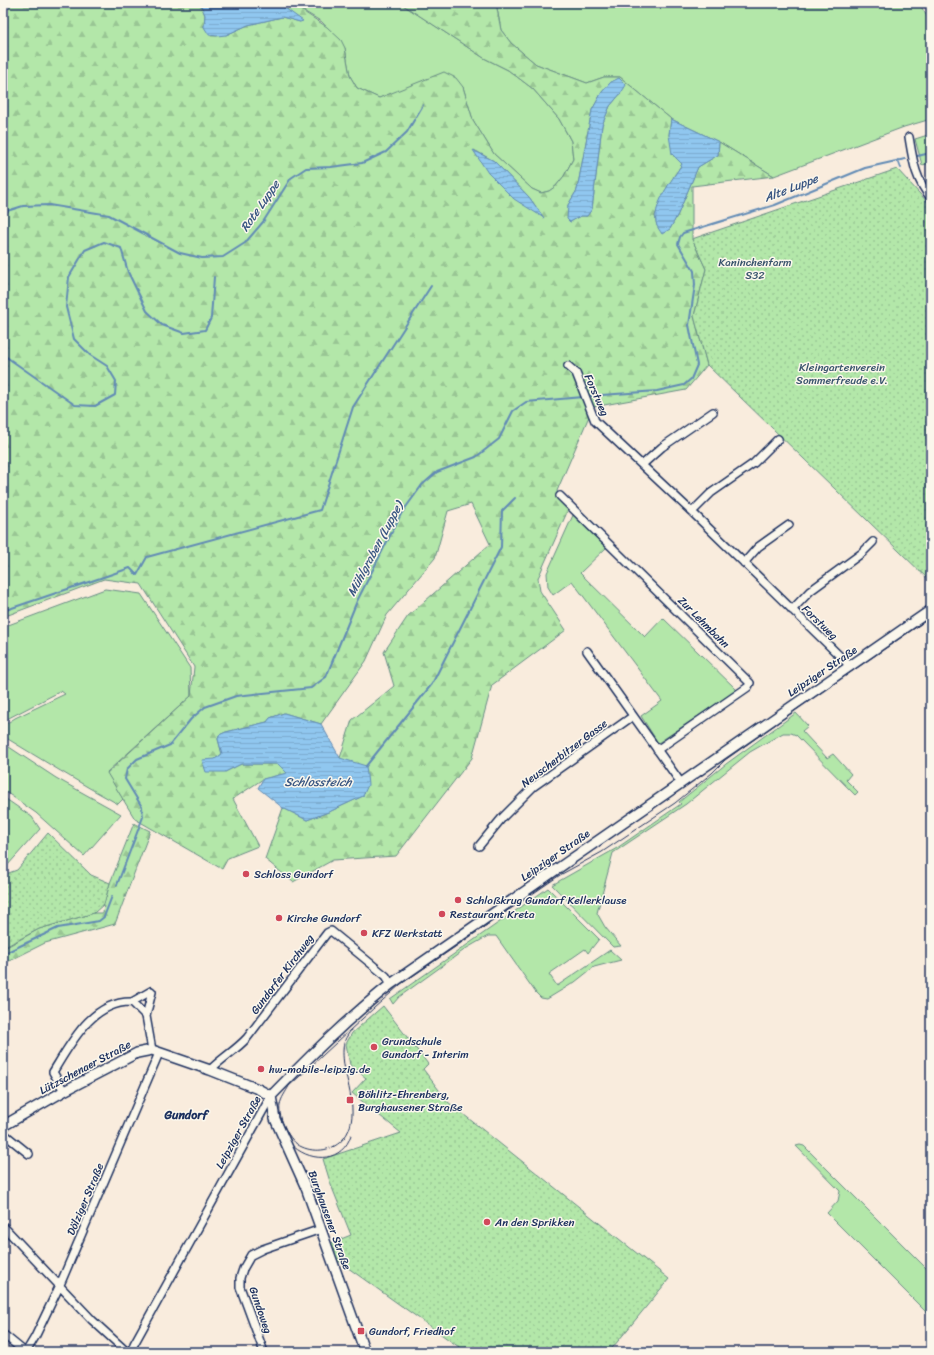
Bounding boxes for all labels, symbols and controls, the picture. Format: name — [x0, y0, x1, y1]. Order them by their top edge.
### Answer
water label: Alte Luppe — [760, 167, 822, 209]
water label: Rote Luppe — [234, 174, 287, 236]
park label: Kaninchenfarm S32 — [719, 253, 792, 285]
park label: Kleingartenverein Sommerfreude e.V. — [796, 358, 888, 390]
street label: Forstweg — [579, 371, 614, 420]
water label: Mühlgraben (Luppe) — [341, 495, 411, 600]
street label: Zur Lehmbahn — [673, 592, 734, 653]
street label: Forstweg — [797, 600, 843, 645]
street label: Leipziger Straße — [783, 640, 862, 702]
street label: Neuscherbitzer Gasse — [517, 714, 612, 792]
water label: Schlossteich — [285, 771, 353, 793]
street label: Leipziger Straße — [517, 824, 595, 886]
place label: Schloss Gundorf — [254, 865, 334, 884]
marker: Schloss Gundorf — [241, 869, 251, 879]
place label: Schloßkrug Gundorf Kellerklause — [466, 891, 627, 910]
marker: Schloßkrug Gundorf Kellerklause — [453, 895, 463, 905]
place label: Restaurant Kreta — [450, 905, 535, 924]
place label: Kirche Gundorf — [287, 909, 363, 928]
marker: Restaurant Kreta — [437, 909, 447, 919]
marker: Kirche Gundorf — [274, 913, 284, 923]
place label: KFZ Werkstatt — [372, 924, 442, 943]
marker: KFZ Werkstatt — [359, 928, 369, 938]
street label: Gundorfer Kirchweg — [246, 930, 319, 1019]
place label: Grundschule Gundorf - Interim — [382, 1032, 469, 1064]
street label: Lützschenaer Straße — [36, 1035, 135, 1100]
marker: Grundschule Gundorf - Interim — [369, 1042, 379, 1052]
place label: hw-mobile-leipzig.de — [268, 1060, 371, 1079]
marker: hw-mobile-leipzig.de — [256, 1064, 266, 1074]
place label: Böhlitz-Ehrenberg, Burghausener Straße — [358, 1085, 463, 1117]
street label: Leipziger Straße — [210, 1092, 267, 1172]
marker: Böhlitz-Ehrenberg, Burghausener Straße — [345, 1095, 355, 1105]
district label: Gundorf — [163, 1104, 209, 1126]
street label: Dölziger Straße — [62, 1160, 109, 1238]
street label: Burghausener Straße — [303, 1168, 356, 1273]
place label: An den Sprikken — [494, 1213, 575, 1232]
marker: An den Sprikken — [482, 1217, 492, 1227]
street label: Gundoweg — [244, 1284, 278, 1337]
place label: Gundorf, Friedhof — [369, 1322, 456, 1341]
marker: Gundorf, Friedhof — [356, 1326, 366, 1336]

